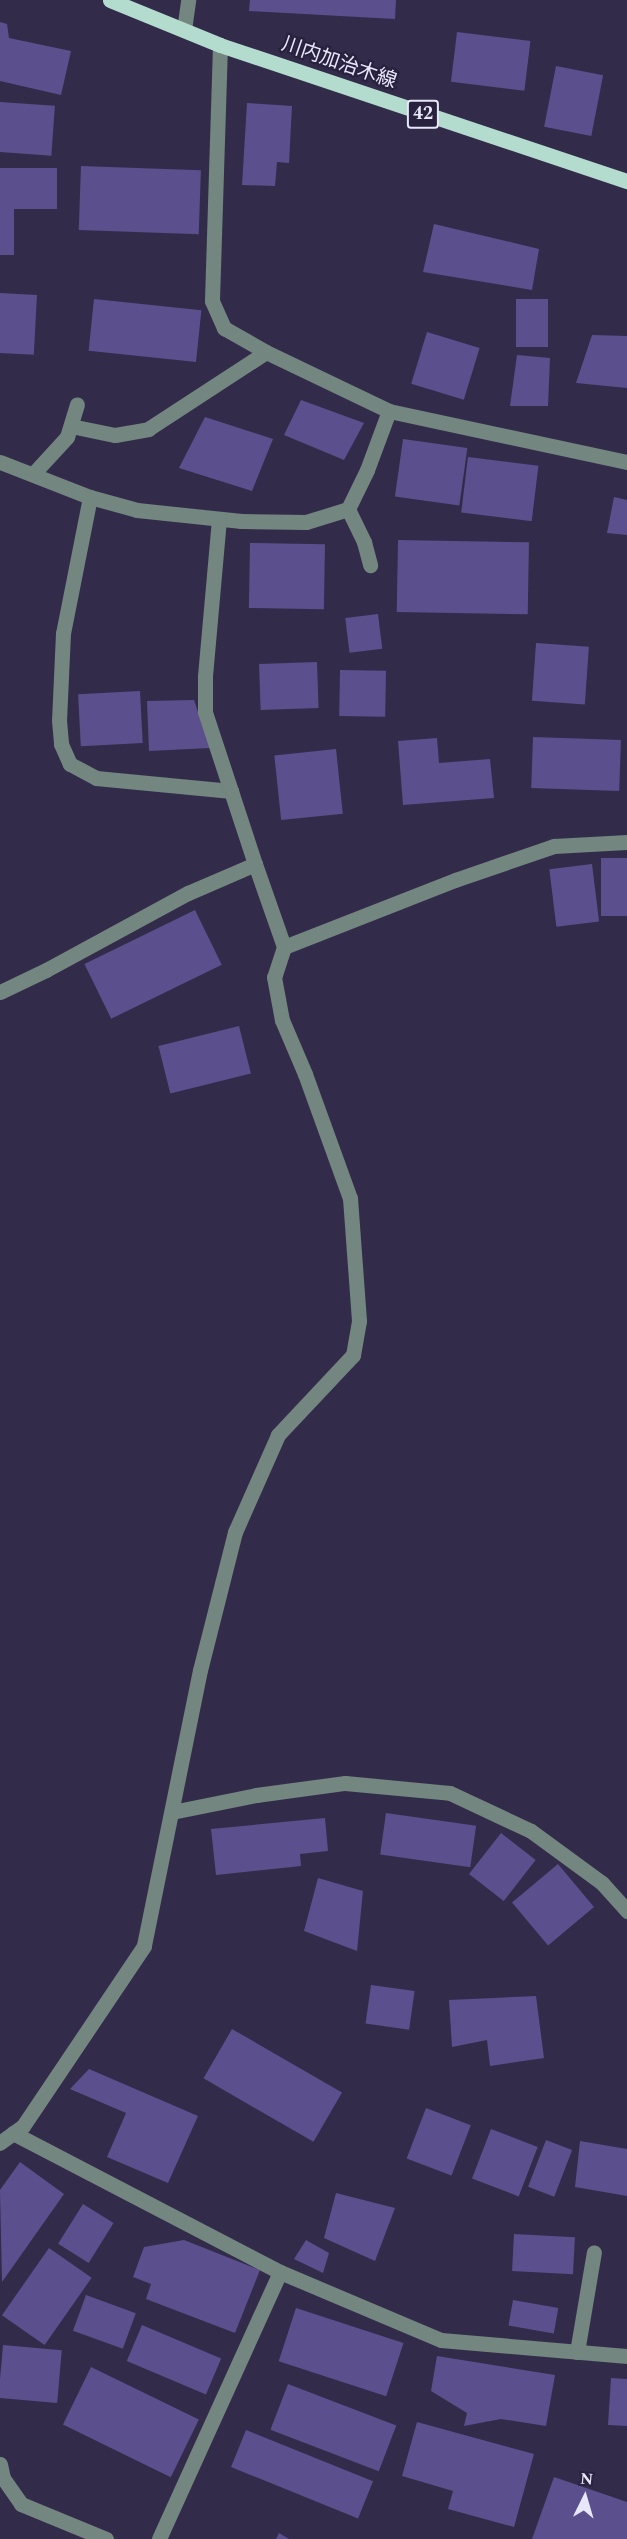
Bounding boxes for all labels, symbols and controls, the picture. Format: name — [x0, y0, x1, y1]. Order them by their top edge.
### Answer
street label: 川内加治木線 — [278, 32, 400, 94]
road number: 42 — [406, 99, 440, 129]
north arrow — [555, 2467, 615, 2527]
text: N — [579, 2467, 594, 2492]

